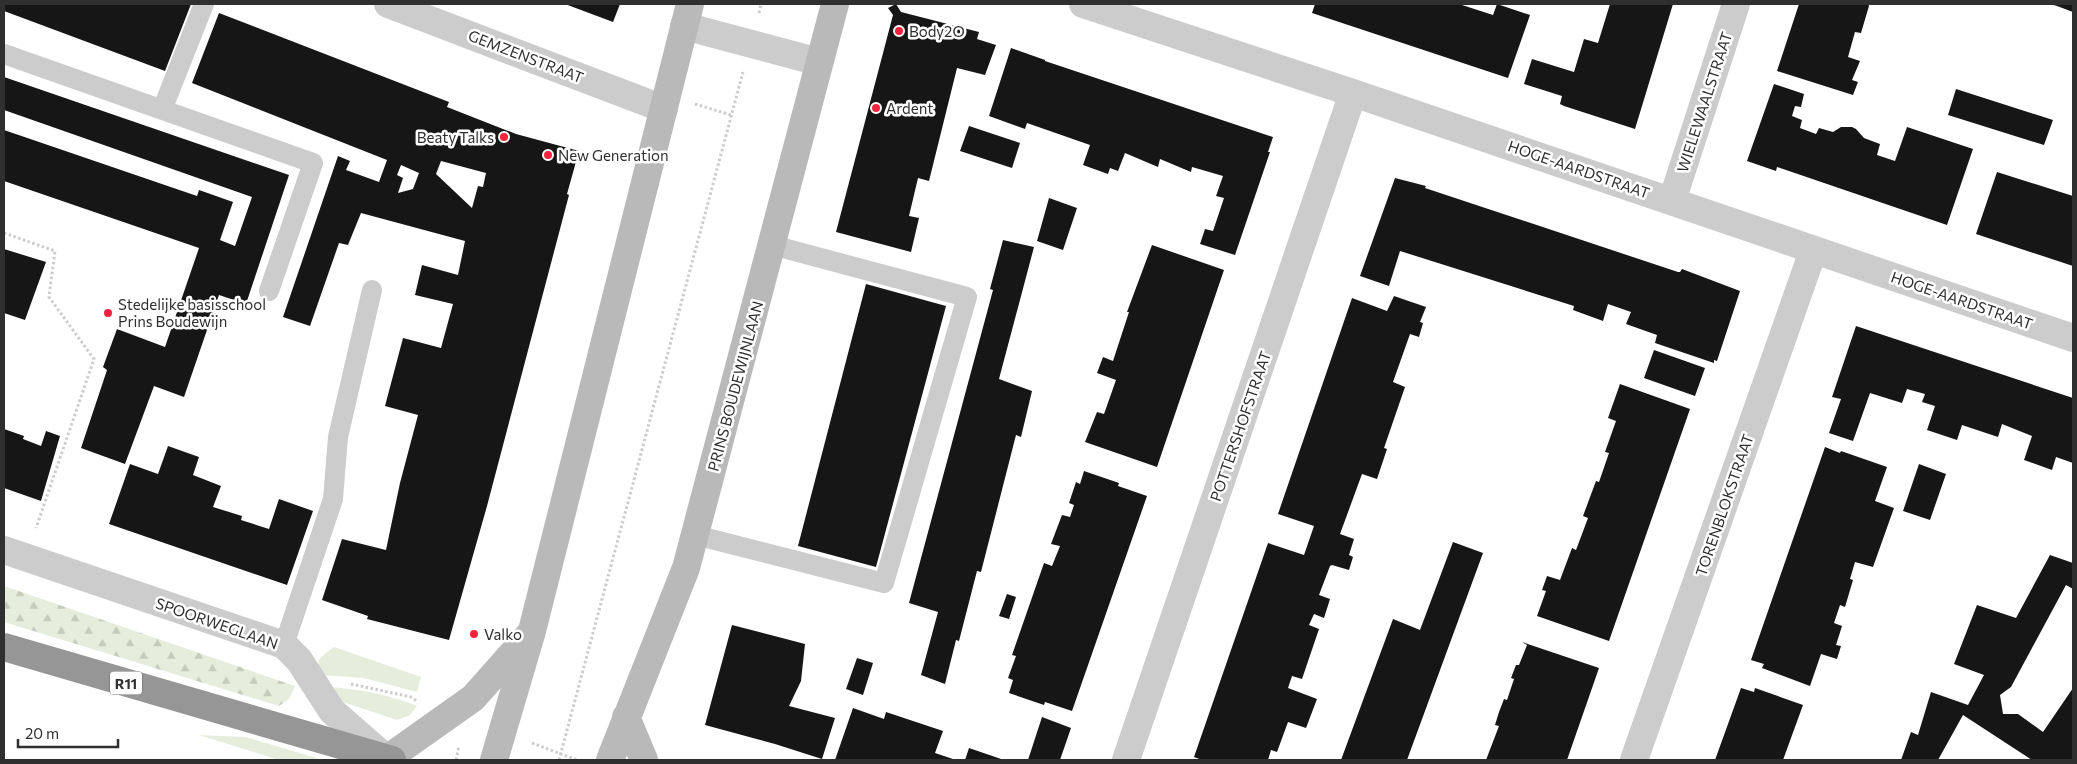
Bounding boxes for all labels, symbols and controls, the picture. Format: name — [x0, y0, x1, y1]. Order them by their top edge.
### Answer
place label: Body2O — [909, 22, 965, 40]
marker: Body2O — [893, 25, 905, 37]
street label: GEMZENSTRAAT — [466, 26, 586, 86]
street label: WIELEWAALSTRAAT — [1673, 29, 1735, 175]
place label: Ardent — [886, 99, 933, 117]
marker: Ardent — [870, 102, 882, 114]
place label: Beaty Talks — [417, 128, 494, 146]
marker: Beaty Talks — [498, 131, 510, 143]
street label: HOGE-AARDSTRAAT — [1506, 136, 1652, 202]
place label: New Generation — [558, 146, 669, 164]
marker: New Generation — [542, 149, 554, 161]
street label: HOGE-AARDSTRAAT — [1889, 267, 2035, 333]
place label: Stedelijke basisschool Prins Boudewijn — [118, 295, 266, 330]
street label: PRINS BOUDEWIJNLAAN — [704, 299, 766, 473]
marker: Stedelijke basisschool Prins Boudewijn — [102, 307, 114, 319]
street label: POTTERSHOFSTRAAT — [1206, 348, 1274, 503]
street label: TORENBLOKSTRAAT — [1691, 431, 1757, 578]
street label: SPOORWEGLAAN — [153, 594, 281, 652]
place label: Valko — [484, 625, 522, 643]
marker: Valko — [468, 628, 480, 640]
road number: R11 — [110, 671, 142, 694]
scale bar — [18, 716, 118, 748]
text: 20 m — [25, 724, 59, 742]

